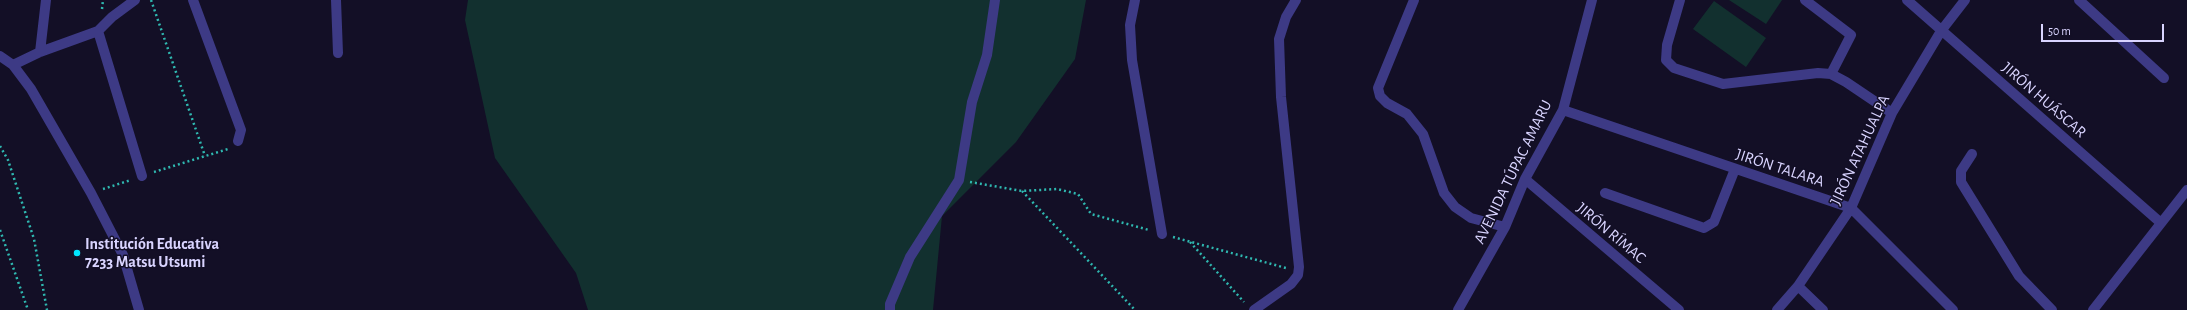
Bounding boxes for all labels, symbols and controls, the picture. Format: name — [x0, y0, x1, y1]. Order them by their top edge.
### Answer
scale bar — [2043, 16, 2166, 42]
text: 50 m — [2048, 25, 2071, 37]
street label: JIRÓN HUÁSCAR — [1998, 58, 2090, 142]
street label: JIRÓN ATAHUALPA — [1826, 92, 1894, 208]
street label: AVENIDA TÚPAC AMARU — [1470, 97, 1556, 247]
street label: JIRÓN TALARA — [1733, 145, 1827, 191]
street label: JIRÓN RÍMAC — [1572, 198, 1650, 268]
place label: Institución Educativa 7233 Matsu Utsumi — [85, 234, 219, 272]
marker: Institución Educativa 7233 Matsu Utsumi — [72, 248, 82, 258]

